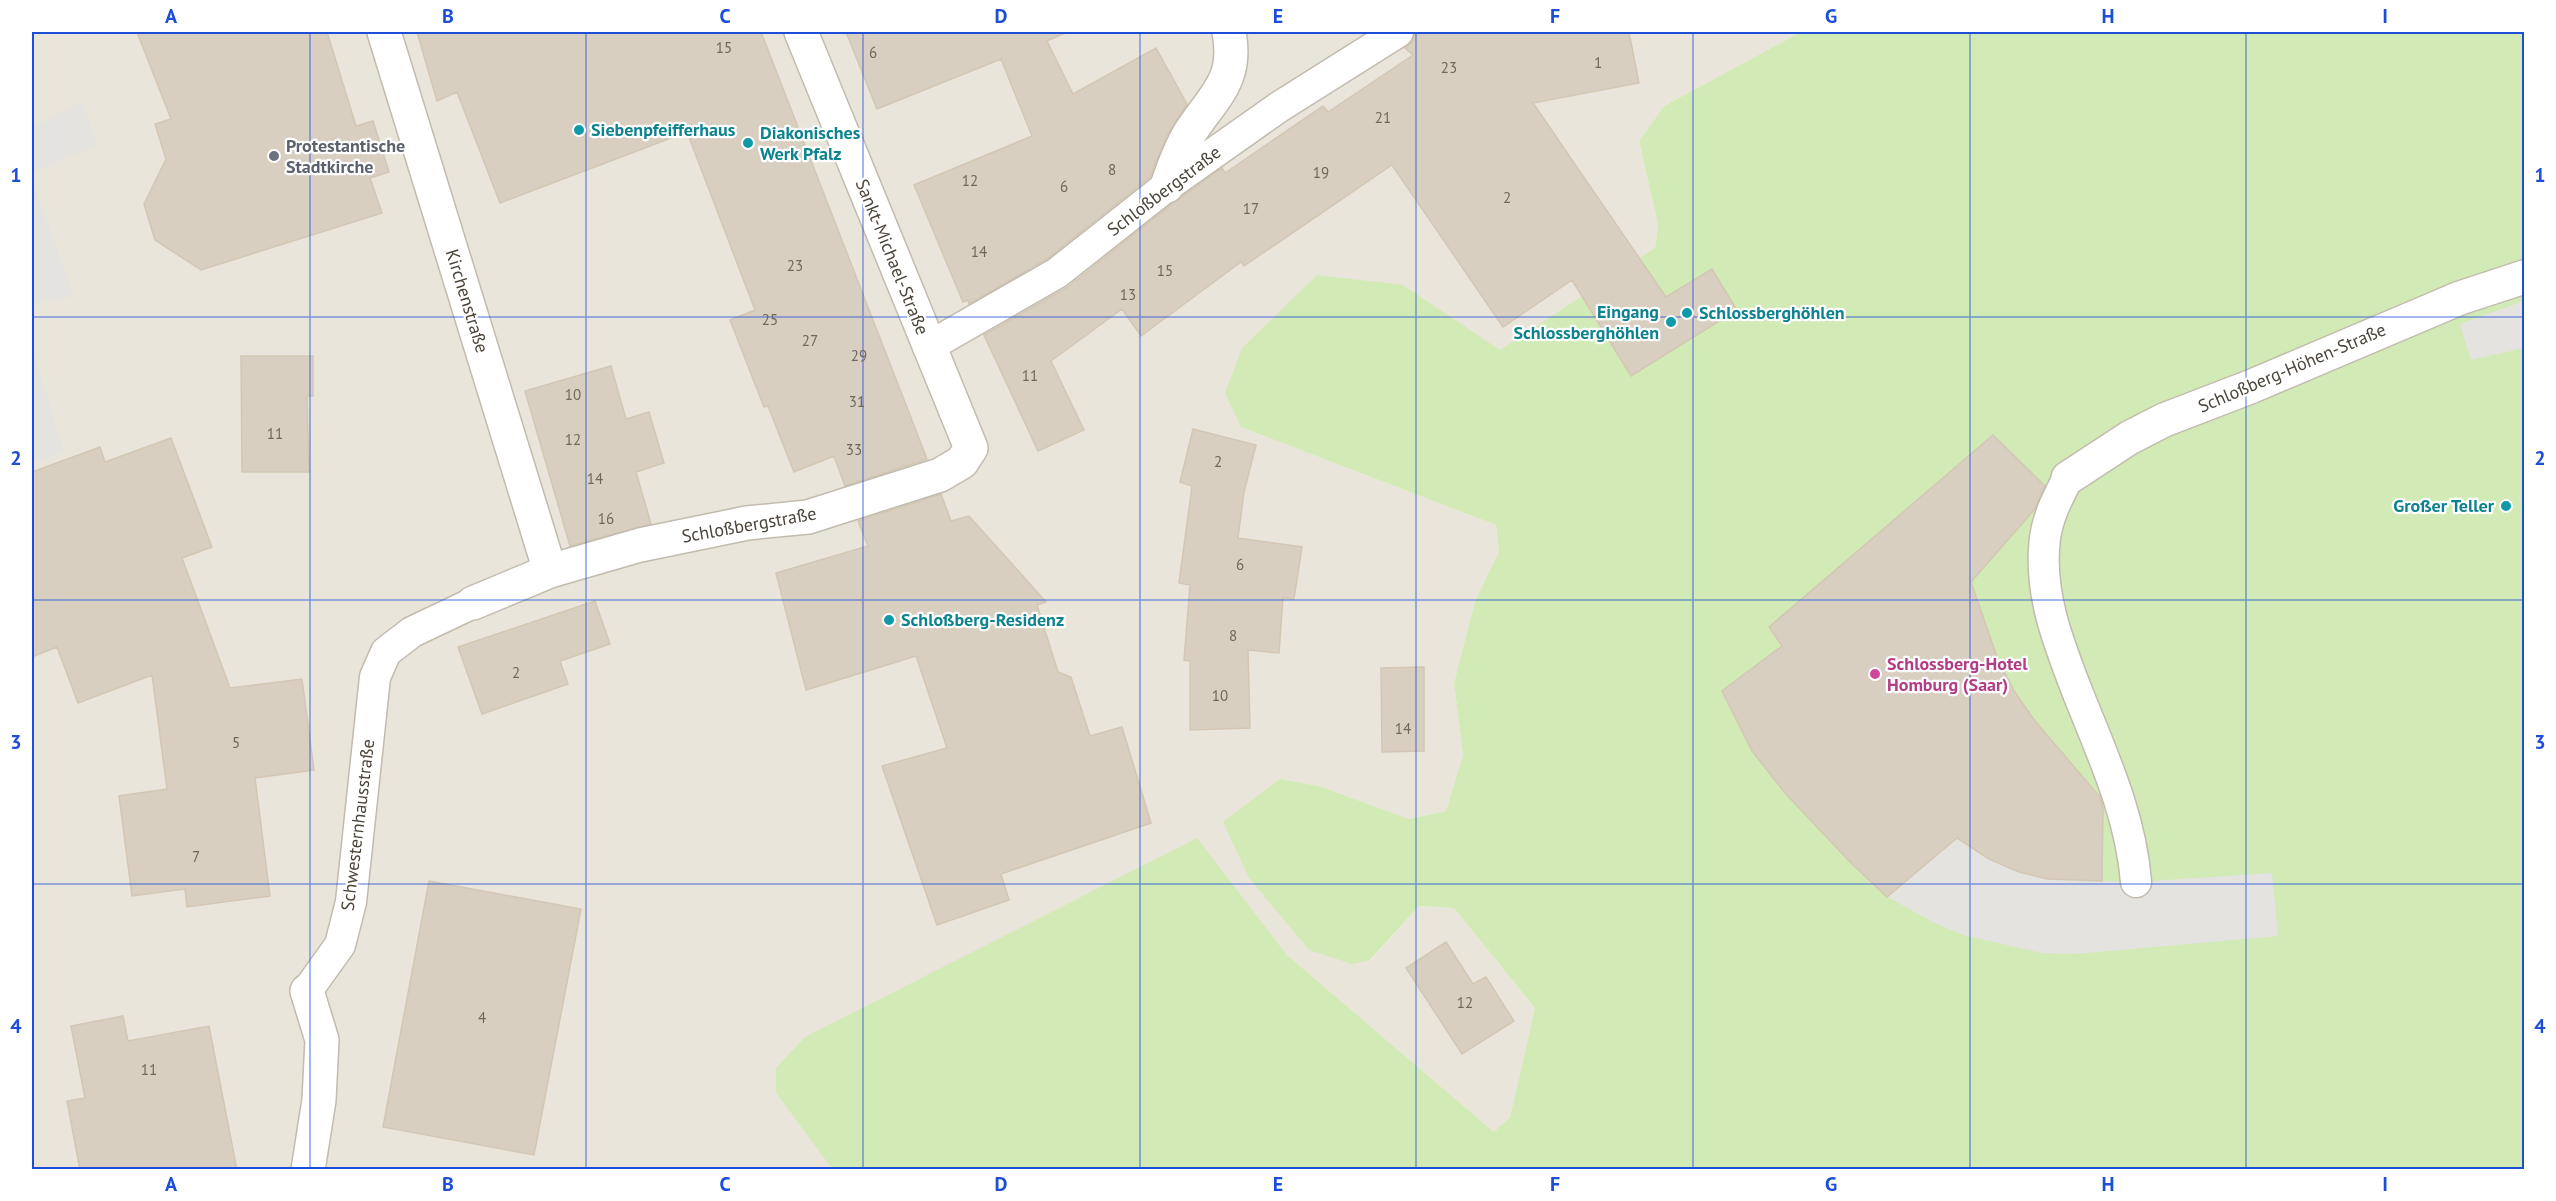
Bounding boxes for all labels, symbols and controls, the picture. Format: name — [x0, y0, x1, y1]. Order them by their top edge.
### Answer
text: A — [165, 3, 178, 29]
text: B — [442, 3, 454, 29]
text: C — [719, 3, 731, 29]
text: D — [995, 3, 1008, 29]
text: E — [1273, 3, 1283, 29]
text: F — [1550, 3, 1560, 29]
text: G — [1825, 3, 1837, 29]
text: H — [2101, 3, 2115, 29]
text: I — [2382, 3, 2388, 29]
house number: 15 — [716, 38, 732, 57]
house number: 6 — [869, 43, 877, 62]
house number: 1 — [1594, 53, 1602, 72]
house number: 23 — [1441, 58, 1457, 77]
house number: 21 — [1375, 108, 1391, 127]
place label: Siebenpfeifferhaus — [591, 118, 736, 141]
place label: Diakonisches Werk Pfalz — [760, 121, 861, 165]
marker: Siebenpfeifferhaus — [572, 123, 586, 137]
place label: Protestantische Stadtkirche — [286, 134, 405, 178]
marker: Diakonisches Werk Pfalz — [741, 136, 755, 150]
street label: Schloßbergstraße — [1102, 140, 1225, 241]
marker: Protestantische Stadtkirche — [267, 149, 281, 163]
house number: 8 — [1108, 160, 1116, 179]
text: 1 — [10, 162, 22, 188]
text: 1 — [2534, 162, 2546, 188]
house number: 19 — [1313, 163, 1329, 182]
house number: 12 — [962, 171, 978, 190]
street label: Sankt-Michael-Straße — [851, 175, 934, 338]
house number: 6 — [1060, 177, 1068, 196]
house number: 2 — [1503, 188, 1511, 207]
house number: 17 — [1243, 199, 1259, 218]
house number: 14 — [971, 242, 987, 261]
street label: Kirchenstraße — [441, 246, 494, 356]
house number: 23 — [787, 256, 803, 275]
house number: 15 — [1157, 261, 1173, 280]
house number: 13 — [1120, 285, 1136, 304]
place label: Eingang Schlossberghöhlen — [1513, 300, 1659, 344]
place label: Schlossberghöhlen — [1699, 301, 1845, 324]
marker: Schlossberghöhlen — [1680, 306, 1694, 320]
house number: 25 — [762, 310, 778, 329]
marker: Eingang Schlossberghöhlen — [1664, 315, 1678, 329]
street label: Schloßberg-Höhen-Straße — [2194, 318, 2389, 418]
house number: 27 — [802, 331, 818, 350]
house number: 29 — [851, 346, 867, 365]
house number: 11 — [1022, 366, 1038, 385]
house number: 10 — [565, 385, 581, 404]
house number: 31 — [849, 392, 865, 411]
house number: 11 — [267, 424, 283, 443]
house number: 12 — [565, 430, 581, 449]
house number: 33 — [846, 440, 862, 459]
text: 2 — [10, 445, 22, 471]
text: 2 — [2534, 445, 2546, 471]
house number: 2 — [1214, 452, 1222, 471]
house number: 14 — [587, 469, 603, 488]
place label: Großer Teller — [2393, 494, 2495, 517]
marker: Großer Teller — [2499, 499, 2513, 513]
street label: Schloßbergstraße — [680, 501, 818, 548]
house number: 16 — [598, 509, 614, 528]
house number: 6 — [1236, 555, 1244, 574]
place label: Schloßberg-Residenz — [901, 608, 1064, 631]
marker: Schloßberg-Residenz — [882, 613, 896, 627]
house number: 8 — [1229, 626, 1237, 645]
place label: Schlossberg-Hotel Homburg (Saar) — [1887, 652, 2028, 696]
house number: 2 — [512, 663, 520, 682]
marker: Schlossberg-Hotel Homburg (Saar) — [1868, 667, 1882, 681]
house number: 10 — [1212, 686, 1228, 705]
house number: 14 — [1395, 719, 1411, 738]
text: 3 — [10, 729, 22, 755]
text: 3 — [2534, 729, 2546, 755]
house number: 5 — [232, 733, 240, 752]
street label: Schwesternhausstraße — [336, 738, 379, 912]
house number: 7 — [192, 847, 200, 866]
house number: 12 — [1457, 993, 1473, 1012]
house number: 4 — [478, 1008, 486, 1027]
text: 4 — [10, 1013, 22, 1039]
text: 4 — [2534, 1013, 2546, 1039]
house number: 11 — [141, 1060, 157, 1079]
text: A — [165, 1171, 178, 1197]
text: B — [442, 1171, 454, 1197]
text: C — [719, 1171, 731, 1197]
text: D — [995, 1171, 1008, 1197]
text: E — [1273, 1171, 1283, 1197]
text: F — [1550, 1171, 1560, 1197]
text: G — [1825, 1171, 1837, 1197]
text: H — [2101, 1171, 2115, 1197]
text: I — [2382, 1171, 2388, 1197]

